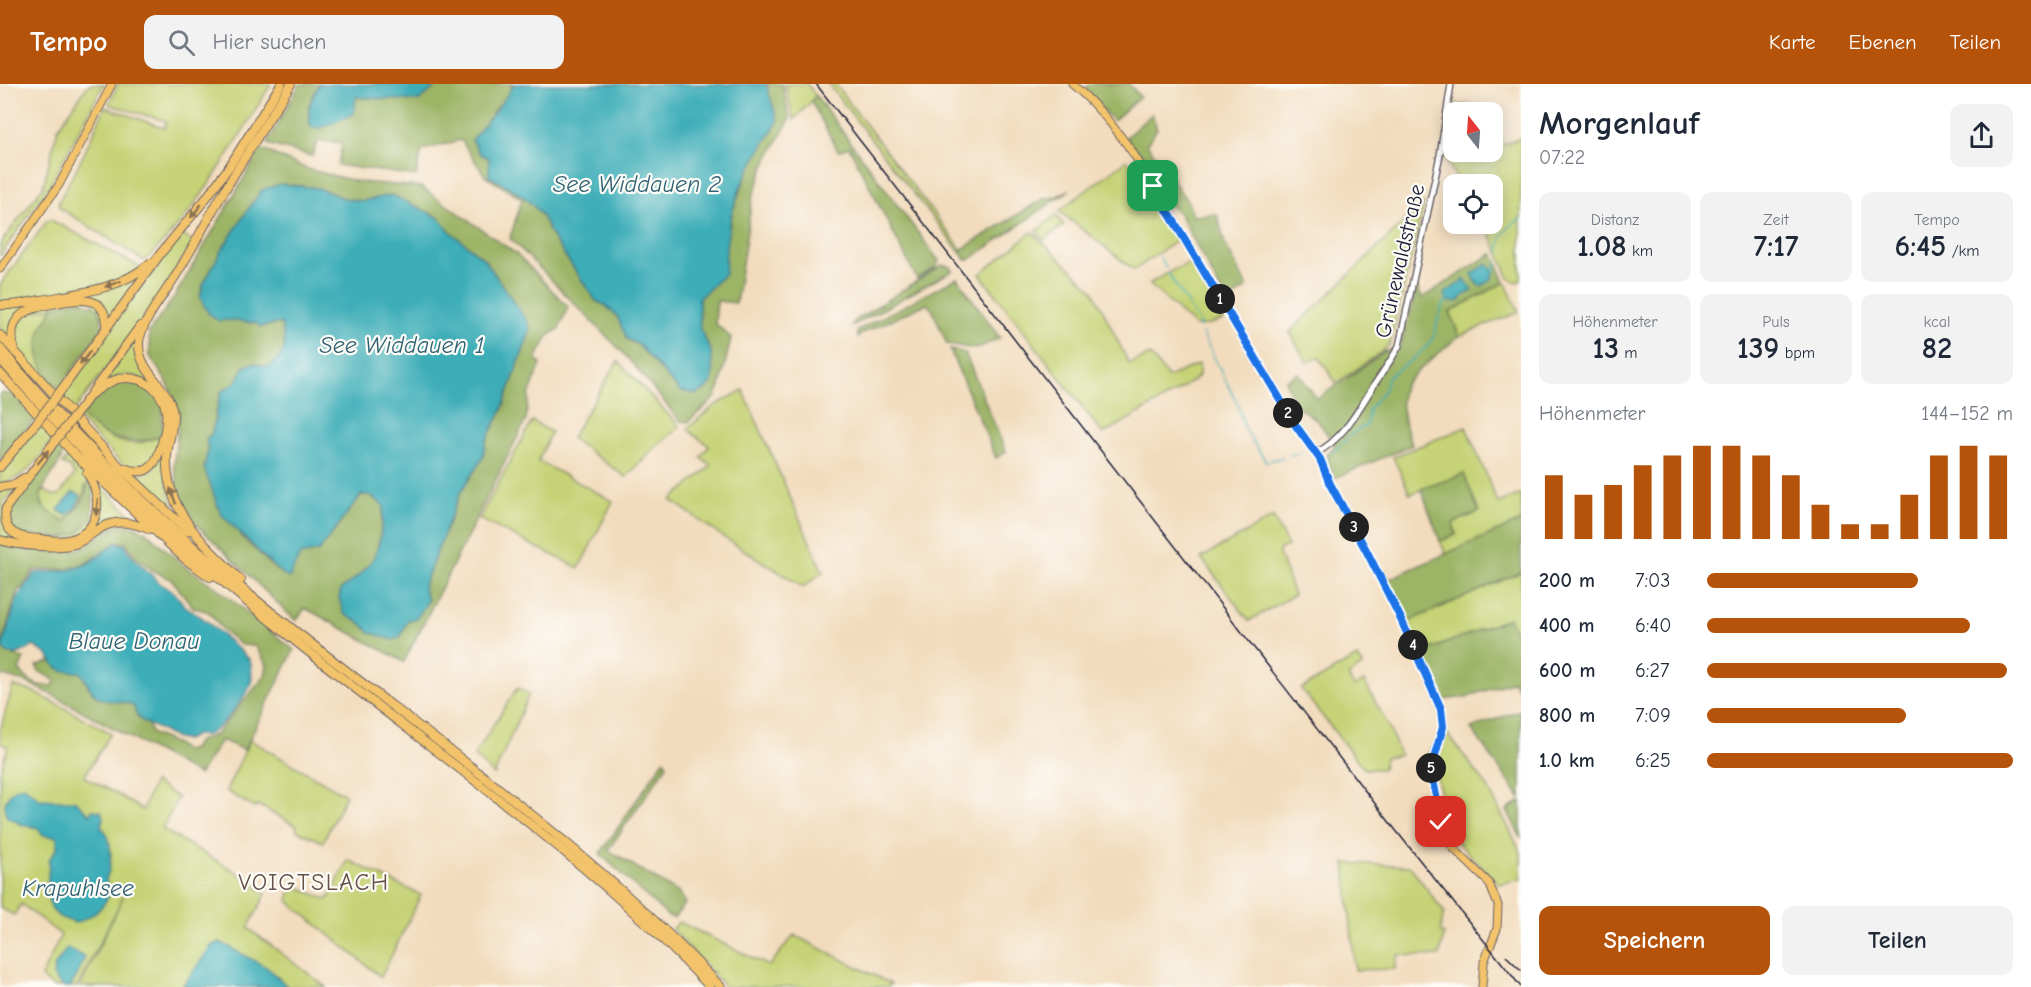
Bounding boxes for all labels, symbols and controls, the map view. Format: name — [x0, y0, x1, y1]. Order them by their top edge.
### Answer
search box — [144, 15, 564, 69]
text: Tempo — [30, 26, 108, 58]
icon: search — [165, 26, 198, 59]
text: Hier suchen — [213, 29, 327, 55]
text: Karte — [1769, 30, 1816, 54]
text: Ebenen — [1849, 30, 1917, 54]
text: Teilen — [1950, 30, 2001, 54]
north arrow — [1443, 102, 1503, 162]
map controls — [1443, 102, 1503, 234]
text: Morgenlauf — [1539, 104, 1699, 142]
button: share — [1950, 104, 2013, 167]
text: 07:22 — [1539, 146, 1585, 169]
pin — [1127, 160, 1178, 211]
icon: arrive — [1136, 169, 1169, 202]
water label: See Widdauen 2 — [553, 170, 721, 198]
button: locate — [1443, 174, 1503, 234]
street label: Grünewaldstraße — [1370, 181, 1430, 341]
one-way arrow — [191, 203, 203, 218]
text: Distanz — [1591, 211, 1639, 229]
text: Zeit — [1763, 211, 1789, 229]
text: Tempo — [1914, 211, 1960, 229]
text: 1.08 — [1577, 229, 1627, 264]
text: 7:17 — [1754, 229, 1799, 264]
text: 6:45 — [1894, 229, 1946, 264]
text: km — [1627, 242, 1653, 260]
text: /km — [1946, 242, 1980, 260]
one-way arrow — [104, 280, 122, 290]
pin: 1 — [1205, 284, 1235, 314]
text: 1 — [1217, 290, 1223, 308]
text: Höhenmeter — [1572, 313, 1658, 331]
text: Puls — [1762, 313, 1790, 331]
text: kcal — [1924, 313, 1950, 331]
water label: See Widdauen 1 — [320, 331, 484, 359]
text: 13 — [1592, 331, 1619, 366]
text: 139 — [1737, 331, 1779, 366]
text: 82 — [1922, 331, 1952, 366]
text: m — [1619, 344, 1638, 362]
text: bpm — [1779, 344, 1815, 362]
one-way arrow — [79, 349, 91, 365]
pin: 2 — [1273, 398, 1303, 428]
text: Höhenmeter — [1539, 402, 1646, 425]
text: 144–152 m — [1921, 402, 2013, 425]
text: 2 — [1284, 404, 1292, 422]
one-way arrow — [37, 449, 50, 465]
one-way arrow — [168, 487, 178, 505]
one-way arrow — [92, 498, 101, 517]
pin: 3 — [1339, 512, 1369, 542]
text: 3 — [1350, 518, 1358, 536]
text: 200 m — [1539, 569, 1595, 592]
text: 7:03 — [1635, 569, 1670, 592]
text: 400 m — [1539, 614, 1594, 637]
text: 6:40 — [1635, 614, 1671, 637]
water label: Blaue Donau — [68, 627, 200, 655]
pin: 4 — [1398, 630, 1428, 660]
text: 4 — [1409, 636, 1417, 654]
text: 600 m — [1539, 659, 1595, 682]
text: 6:27 — [1635, 659, 1669, 682]
text: 800 m — [1539, 704, 1595, 727]
text: 7:09 — [1635, 704, 1671, 727]
text: 1.0 km — [1539, 749, 1595, 772]
text: 6:25 — [1635, 749, 1671, 772]
pin: 5 — [1416, 753, 1446, 783]
text: 5 — [1427, 759, 1435, 777]
pin — [1415, 796, 1466, 847]
icon: check — [1424, 805, 1457, 838]
district label: VOIGTSLACH — [238, 868, 390, 896]
water label: Krapuhlsee — [22, 874, 134, 902]
button: Speichern — [1539, 906, 1770, 975]
button: Teilen — [1782, 906, 2013, 975]

